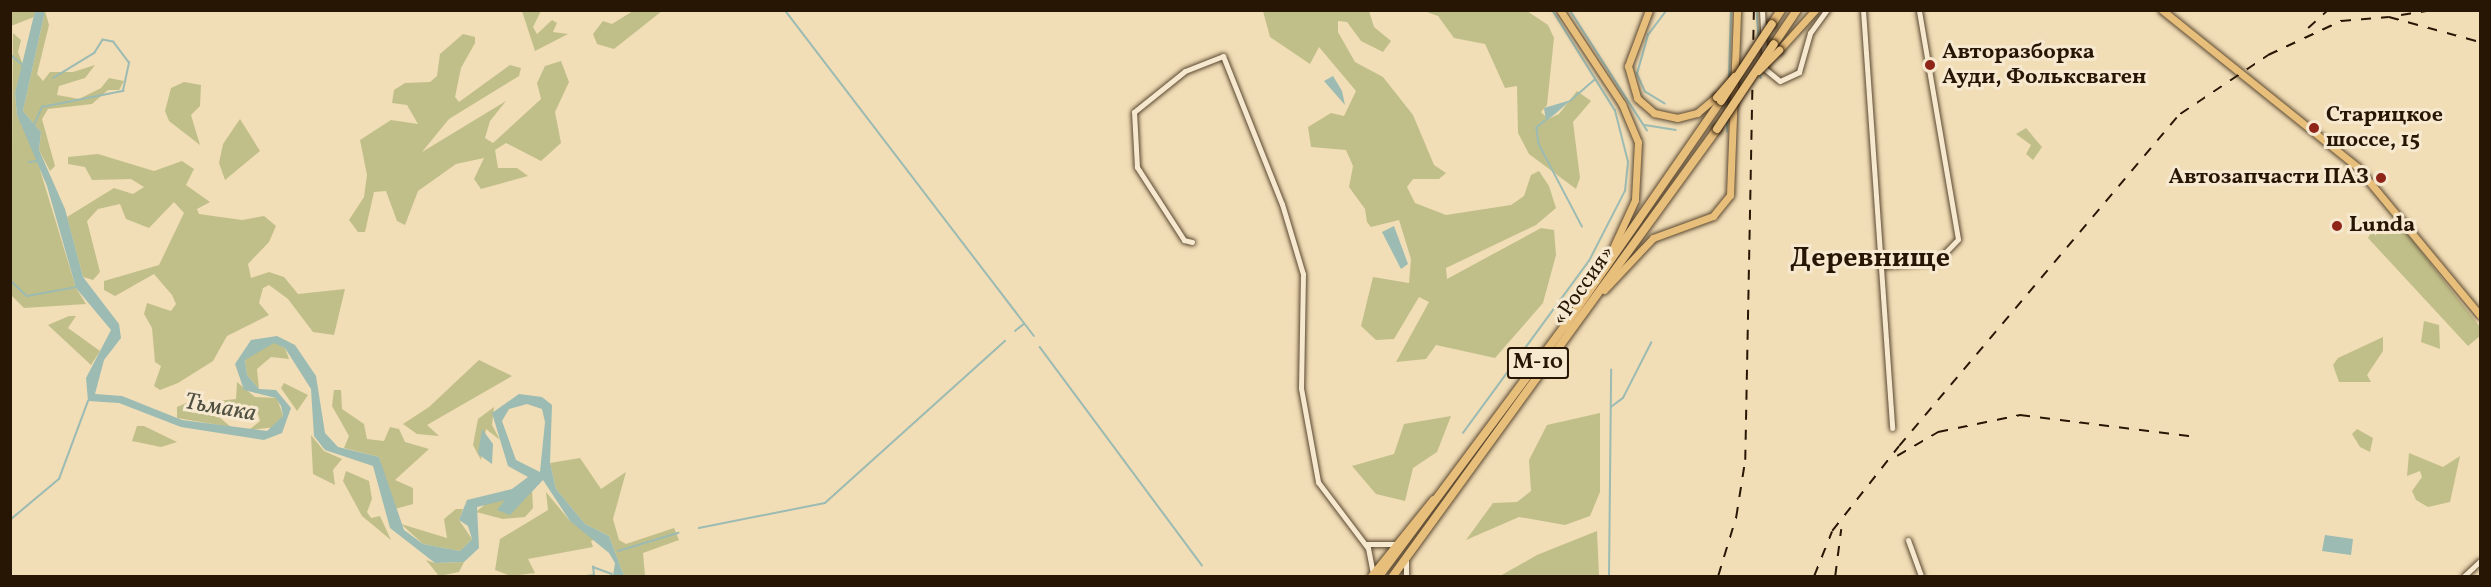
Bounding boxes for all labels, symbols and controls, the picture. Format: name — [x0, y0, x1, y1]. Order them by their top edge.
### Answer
place label: Авторазборка Ауди, Фольксваген — [1942, 39, 2146, 90]
marker: Авторазборка Ауди, Фольксваген — [1923, 58, 1937, 72]
place label: Старицкое шоссе, 15 — [2326, 102, 2443, 154]
marker: Старицкое шоссе, 15 — [2307, 121, 2321, 135]
place label: Автозапчасти ПАЗ — [2168, 165, 2369, 191]
marker: Автозапчасти ПАЗ — [2374, 171, 2388, 185]
place label: Lunda — [2349, 213, 2415, 239]
marker: Lunda — [2330, 219, 2344, 233]
street label: «Россия» — [1547, 241, 1621, 331]
district label: Деревнище — [1790, 242, 1950, 276]
road number: М-10 — [1506, 345, 1570, 381]
water label: Тьмака — [182, 389, 258, 429]

